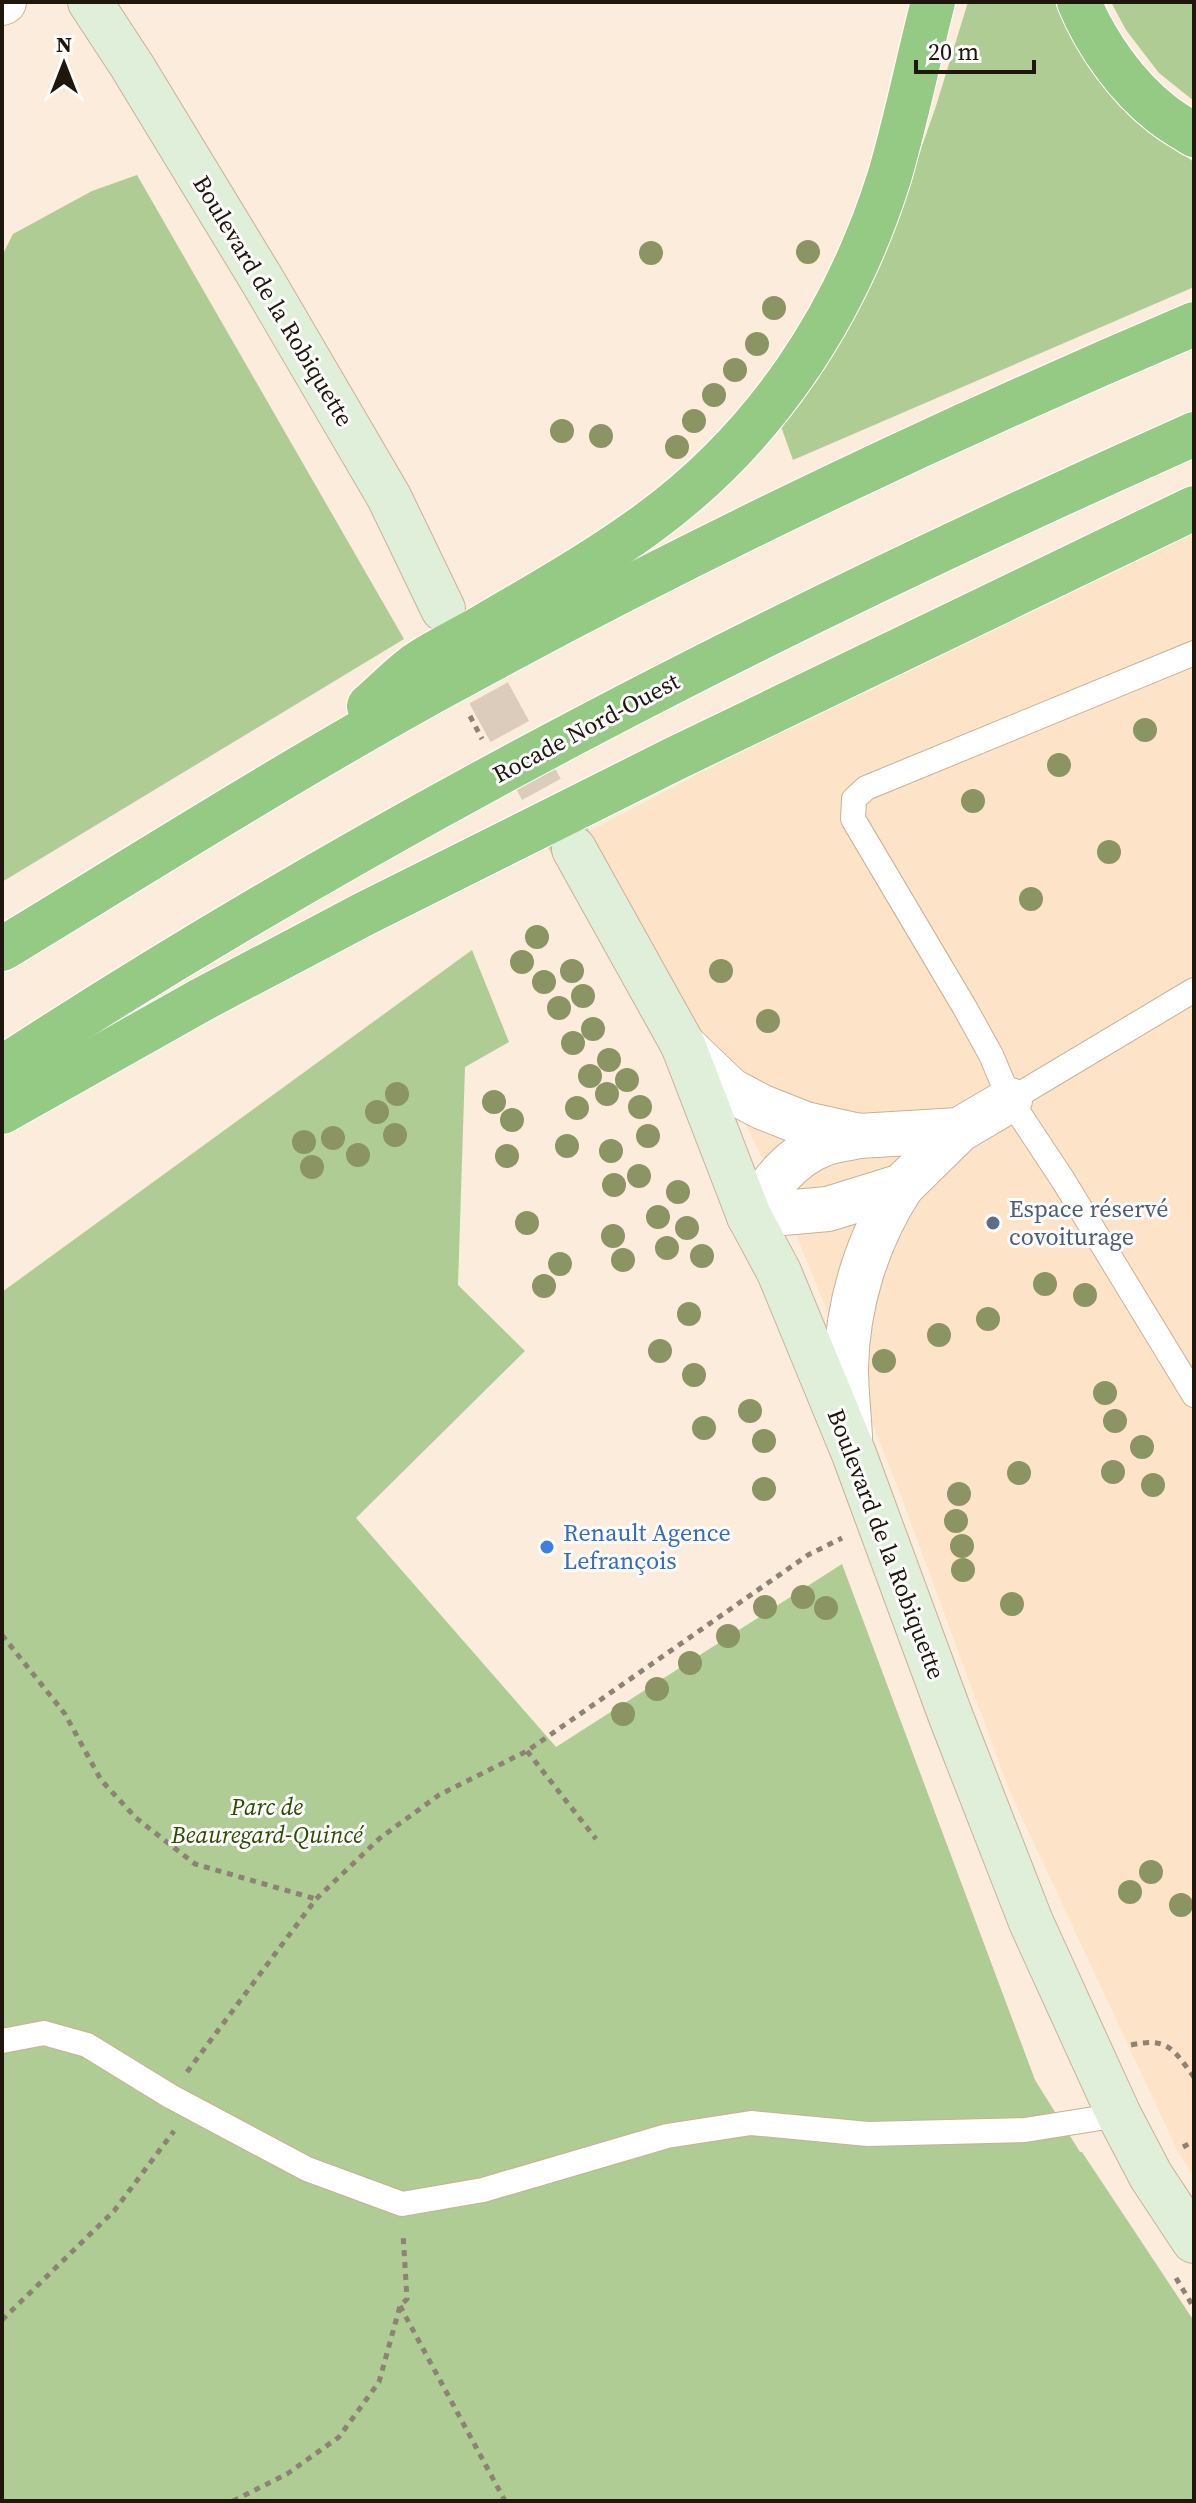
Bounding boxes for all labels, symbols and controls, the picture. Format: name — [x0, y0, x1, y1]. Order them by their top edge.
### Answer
north arrow — [24, 24, 104, 104]
scale bar — [916, 24, 1034, 74]
text: N — [56, 29, 72, 59]
text: 20 m — [928, 35, 979, 68]
street label: Boulevard de la Robiquette — [185, 169, 361, 432]
street label: Rocade Nord-Ouest — [487, 664, 685, 791]
place label: Espace réservé covoiturage — [1009, 1192, 1168, 1253]
marker: Espace réservé covoiturage — [984, 1214, 1002, 1232]
street label: Boulevard de la Robiquette — [820, 1404, 953, 1684]
place label: Renault Agence Lefrançois — [563, 1516, 731, 1577]
marker: Renault Agence Lefrançois — [538, 1538, 556, 1556]
park label: Parc de Beauregard-Quincé — [170, 1790, 364, 1851]

